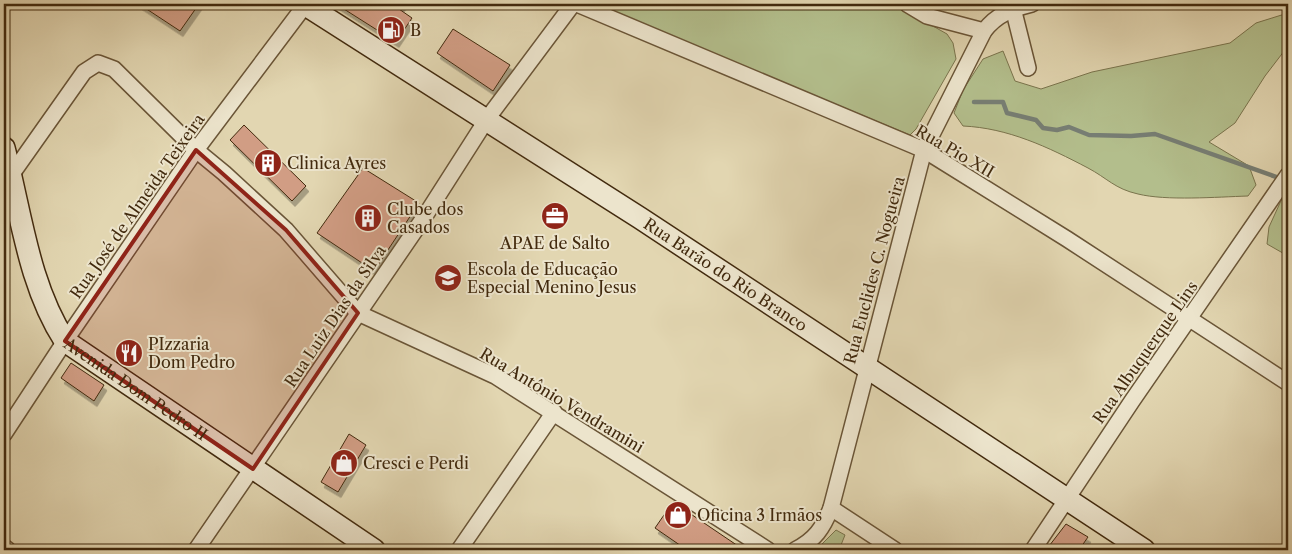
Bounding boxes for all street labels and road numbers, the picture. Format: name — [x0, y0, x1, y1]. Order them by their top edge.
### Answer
street label: Rua José de Almeida Teixeira — [65, 109, 209, 302]
street label: Rua Pio XII — [912, 120, 998, 182]
street label: Rua Euclides C. Nogueira — [839, 173, 909, 366]
street label: Rua Barão do Rio Branco — [640, 213, 812, 336]
street label: Rua Luiz Dias da Silva — [280, 241, 390, 391]
street label: Rua Albuquerque Lins — [1088, 277, 1202, 427]
street label: Avenida Dom Pedro II — [60, 333, 211, 444]
street label: Rua Antônio Vendramini — [476, 343, 648, 457]

